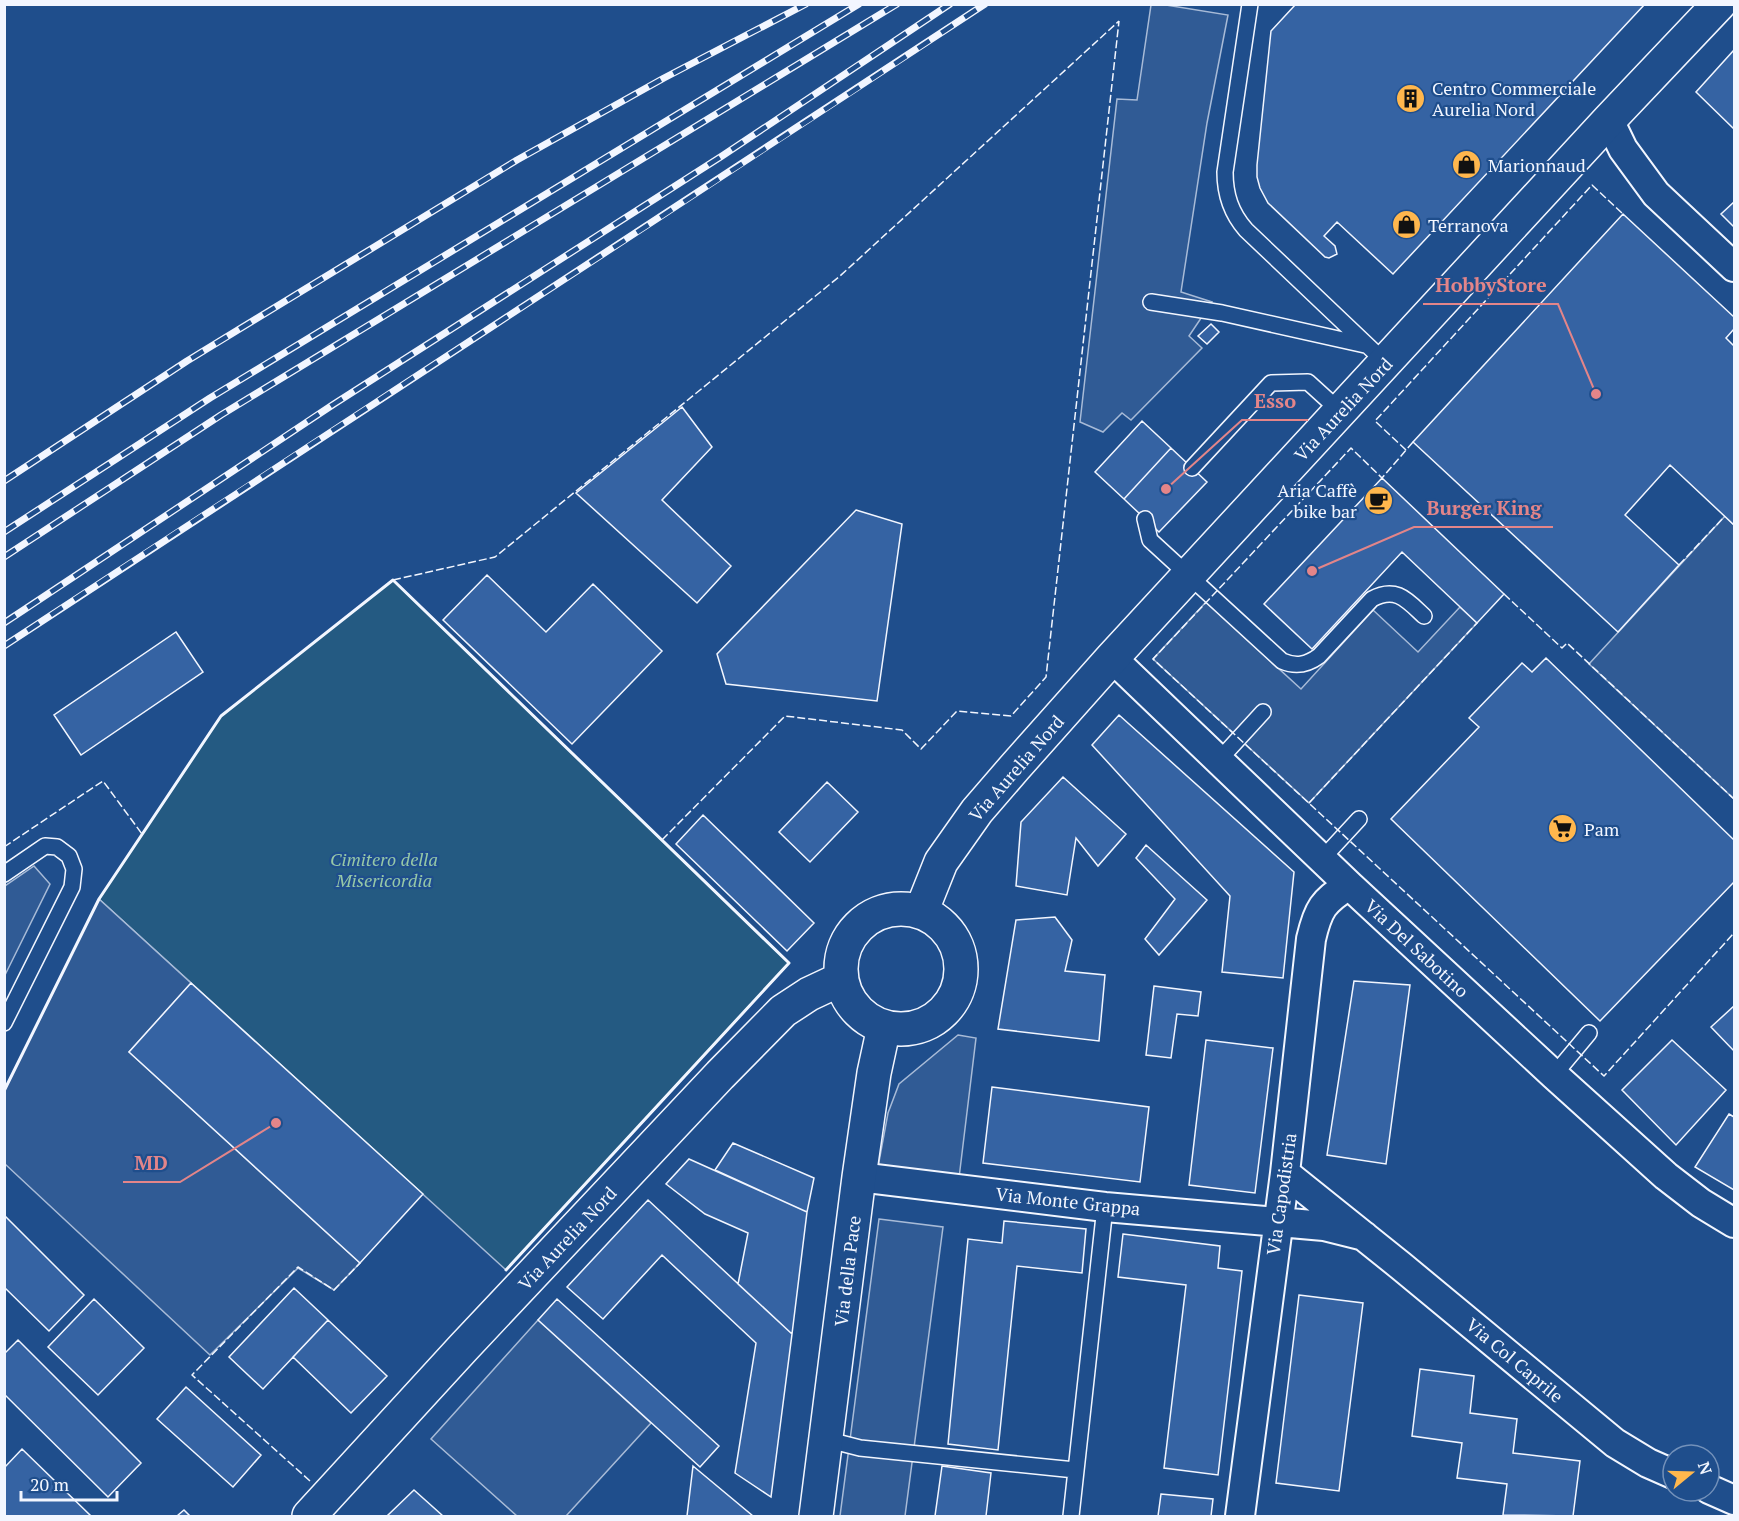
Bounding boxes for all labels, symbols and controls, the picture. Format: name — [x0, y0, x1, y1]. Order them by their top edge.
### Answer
place label: Centro Commerciale Aurelia Nord — [1432, 76, 1596, 121]
building icon: Centro Commerciale Aurelia Nord — [1395, 82, 1427, 114]
shop icon: Marionnaud — [1451, 149, 1483, 181]
place label: Marionnaud — [1488, 153, 1586, 177]
shop icon: Terranova — [1391, 209, 1423, 241]
place label: Terranova — [1428, 213, 1509, 237]
callout: HobbyStore — [1423, 266, 1558, 304]
text: HobbyStore — [1435, 271, 1547, 298]
street label: Via Aurelia Nord — [1289, 352, 1397, 466]
callout: Esso — [1242, 382, 1308, 420]
text: Esso — [1254, 387, 1296, 414]
place label: Aria Caffè bike bar — [1277, 478, 1357, 523]
cafe icon: Aria Caffè bike bar — [1362, 484, 1394, 516]
callout: Burger King — [1414, 489, 1553, 527]
text: Burger King — [1426, 494, 1542, 521]
street label: Via Aurelia Nord — [963, 710, 1069, 826]
supermarket icon: Pam — [1547, 813, 1579, 845]
place label: Pam — [1584, 817, 1620, 841]
park label: Cimitero della Misericordia — [330, 847, 438, 892]
street label: Via Del Sabotino — [1360, 894, 1474, 1002]
street label: Via Capodistria — [1261, 1131, 1301, 1257]
callout: MD — [123, 1144, 180, 1182]
text: MD — [134, 1149, 168, 1176]
street label: Via Aurelia Nord — [513, 1181, 621, 1295]
street label: Via Monte Grappa — [994, 1181, 1142, 1221]
street label: Via della Pace — [828, 1214, 866, 1328]
street label: Via Col Caprile — [1461, 1312, 1569, 1408]
north arrow — [1661, 1443, 1721, 1503]
text: N — [1693, 1459, 1718, 1477]
scale bar — [21, 1464, 117, 1502]
text: 20 m — [30, 1472, 70, 1496]

